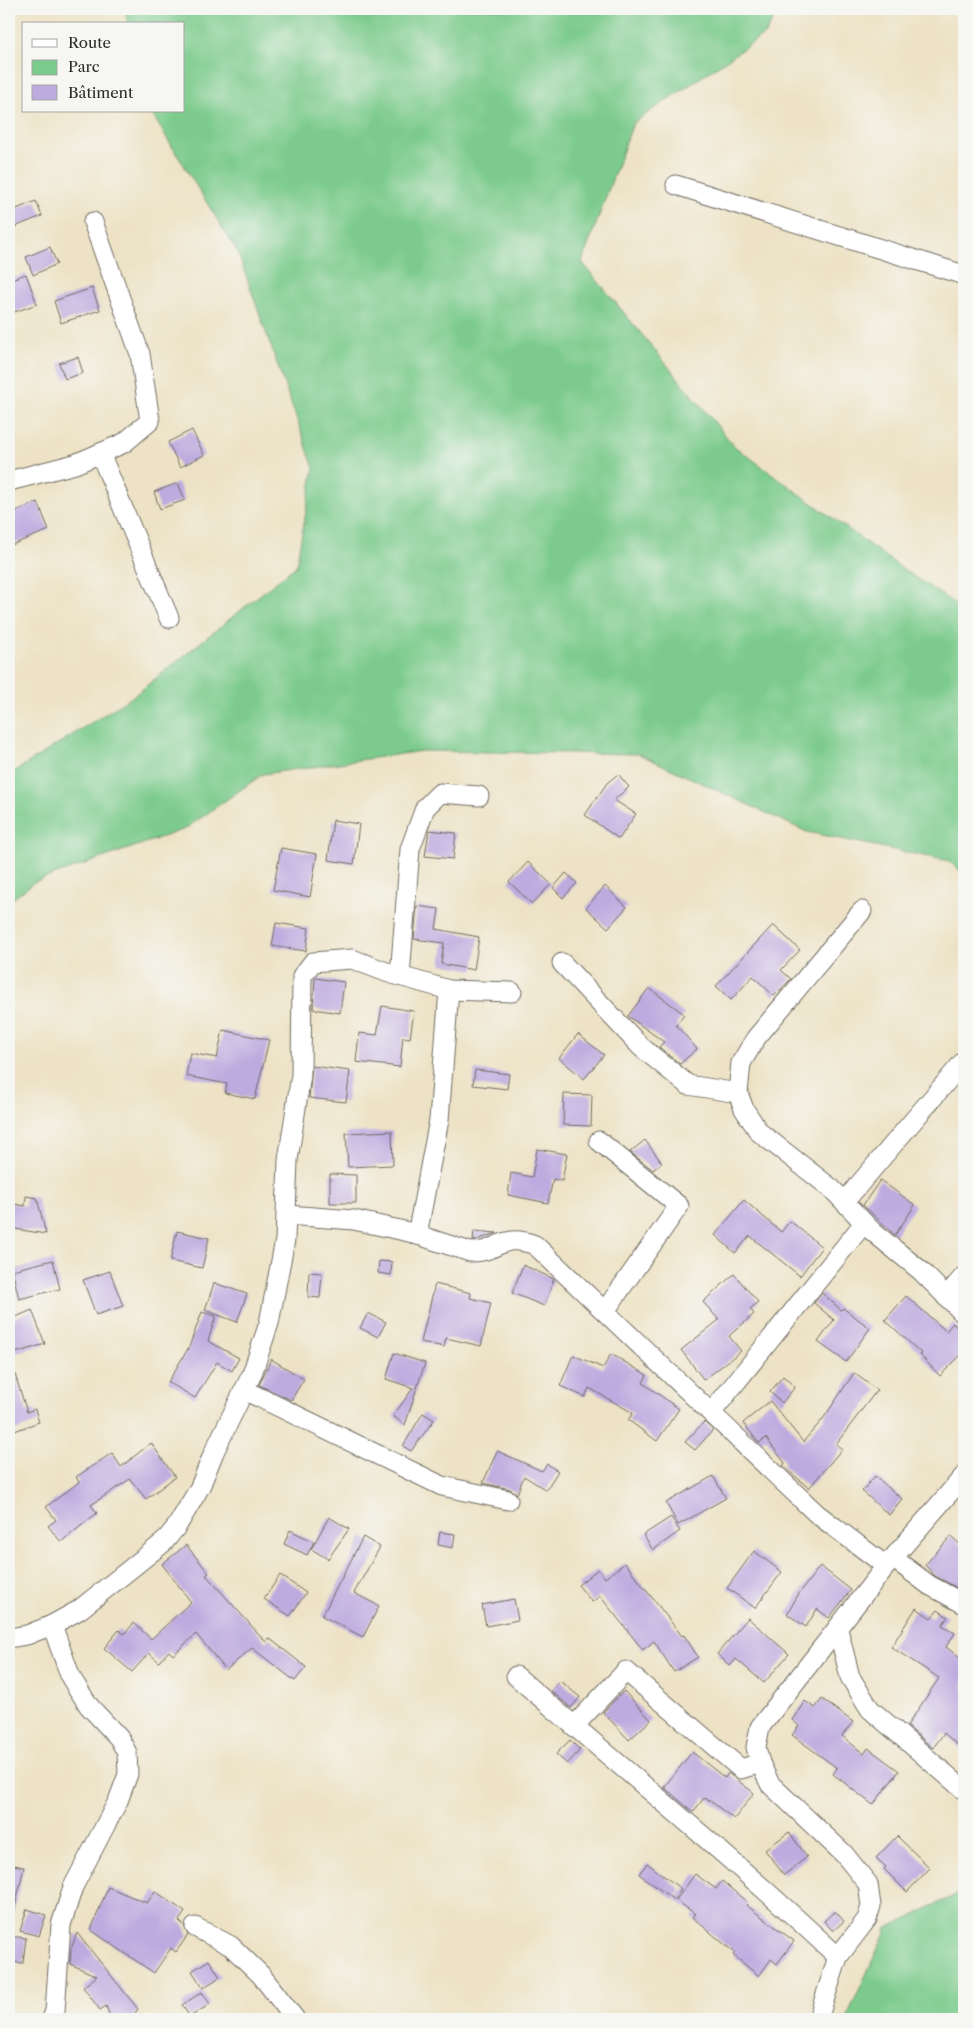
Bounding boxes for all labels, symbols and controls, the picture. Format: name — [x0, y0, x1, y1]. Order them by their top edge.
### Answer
legend — [22, 22, 185, 112]
text: Route — [68, 33, 111, 52]
text: Parc — [68, 57, 100, 76]
text: Bâtiment — [68, 83, 134, 102]

